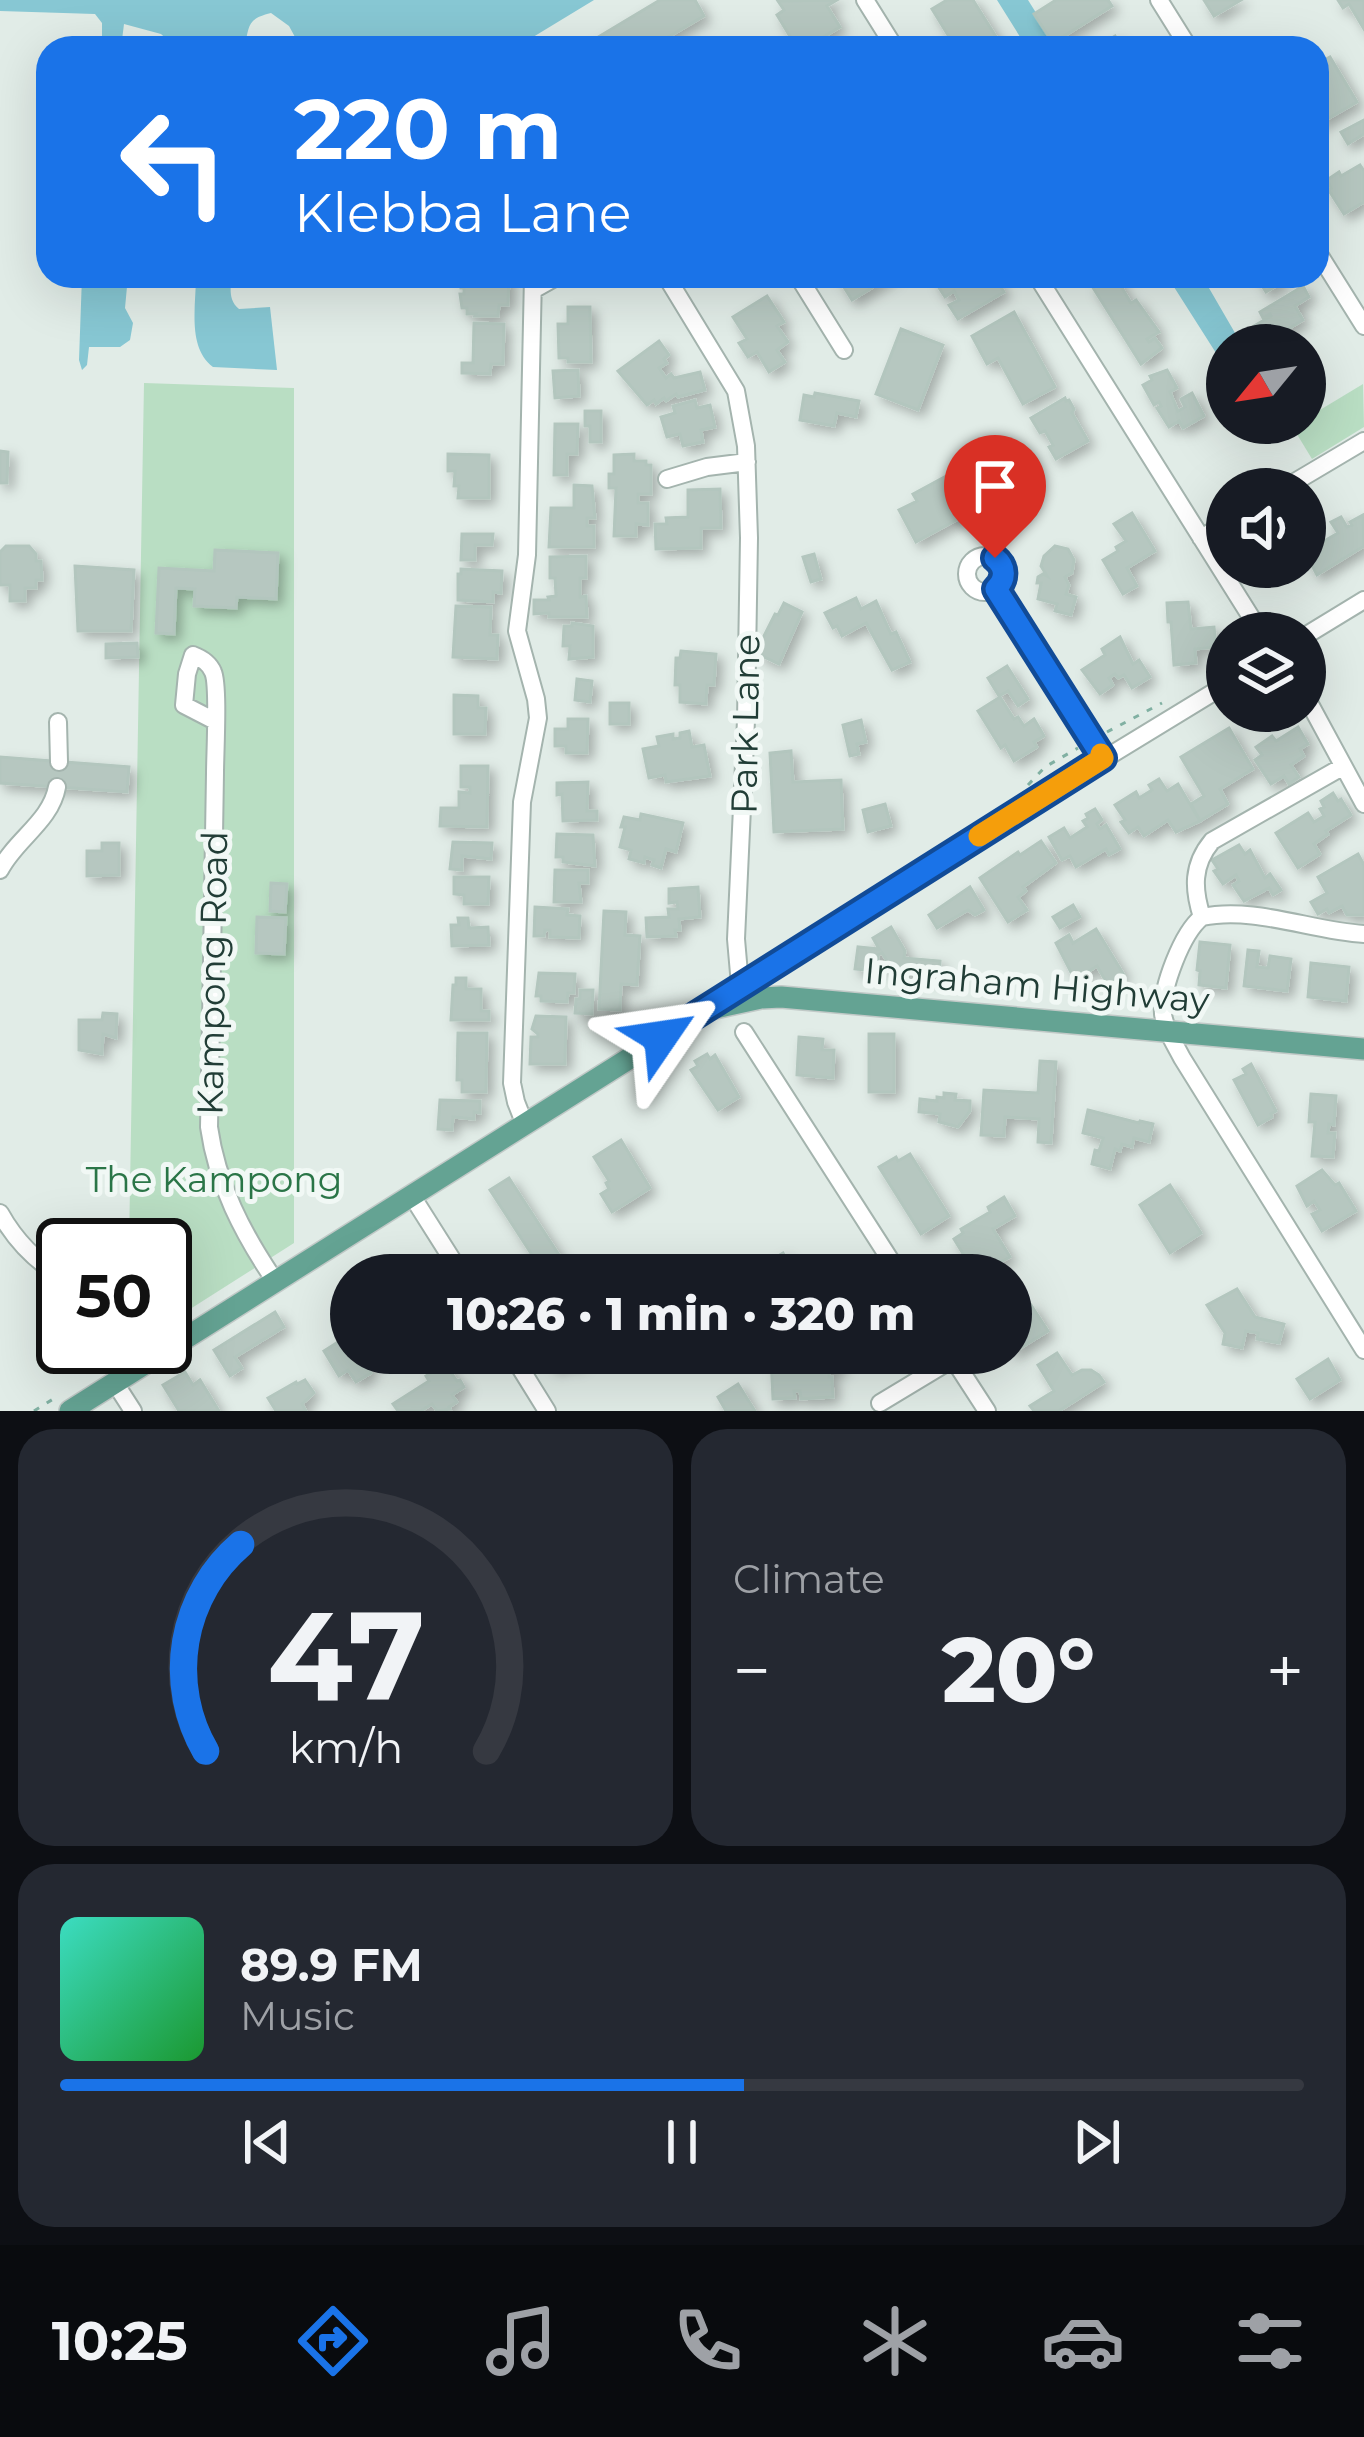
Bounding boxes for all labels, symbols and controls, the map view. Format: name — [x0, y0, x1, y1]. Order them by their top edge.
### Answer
text: 220 m — [294, 78, 562, 180]
icon: left — [96, 84, 252, 240]
text: Klebba Lane — [294, 180, 631, 246]
north arrow — [1206, 324, 1326, 444]
map controls — [1206, 324, 1326, 732]
pin — [944, 435, 1046, 558]
icon: arrive — [962, 453, 1028, 519]
button: sound — [1206, 468, 1326, 588]
button: layers — [1206, 612, 1326, 732]
street label: Park Lane — [721, 634, 769, 814]
street label: Kampong Road — [188, 831, 236, 1115]
street label: Ingraham Highway — [863, 948, 1212, 1022]
position arrow — [598, 974, 724, 1100]
park label: The Kampong — [86, 1157, 342, 1201]
speed limit sign: 50 — [36, 1218, 192, 1374]
text: 10:26 · 1 min · 320 m — [447, 1286, 915, 1341]
text: Climate — [733, 1555, 885, 1603]
text: 47 — [266, 1579, 425, 1731]
text: 20° — [942, 1615, 1095, 1725]
text: − — [733, 1630, 771, 1711]
text: + — [1266, 1630, 1304, 1711]
text: km/h — [288, 1720, 403, 1773]
text: 89.9 FM — [240, 1937, 423, 1992]
text: Music — [240, 1992, 355, 2040]
icon: previous — [234, 2109, 300, 2175]
icon: pause — [649, 2109, 715, 2175]
icon: next — [1064, 2109, 1130, 2175]
icon: directions — [291, 2299, 375, 2383]
icon: music — [479, 2299, 563, 2383]
icon: phone — [666, 2299, 750, 2383]
icon: climate — [853, 2299, 937, 2383]
icon: car — [1041, 2299, 1125, 2383]
icon: filters — [1228, 2299, 1312, 2383]
text: 10:25 — [52, 2308, 188, 2374]

